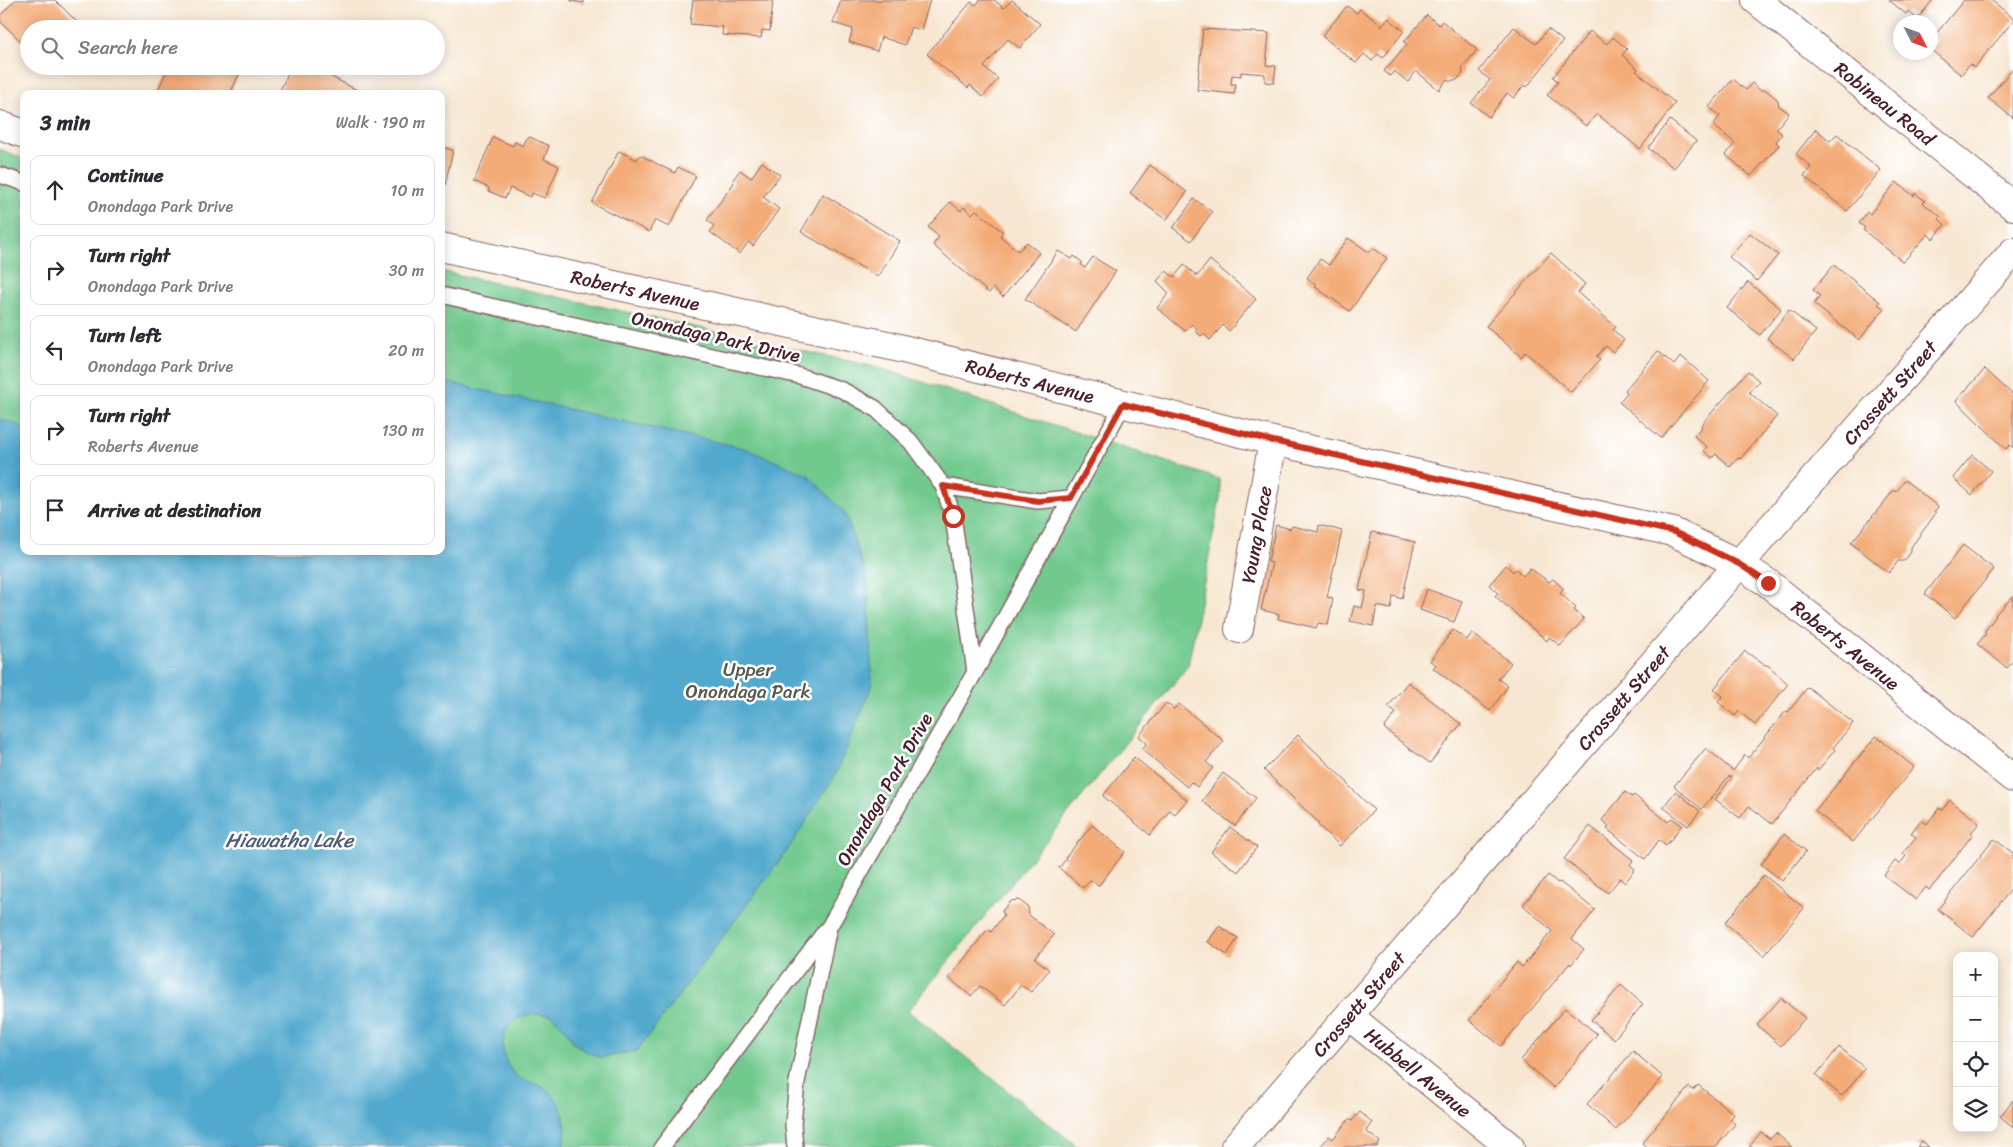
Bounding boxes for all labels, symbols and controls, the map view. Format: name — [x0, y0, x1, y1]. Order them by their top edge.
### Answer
north arrow — [1893, 15, 1938, 60]
search box — [20, 20, 445, 75]
text: Search here — [78, 31, 178, 64]
icon: search — [38, 34, 66, 62]
street label: Robineau Road — [1827, 53, 1944, 156]
text: 3 min — [40, 104, 90, 142]
text: Walk · 190 m — [336, 108, 425, 137]
text: Continue — [88, 159, 164, 192]
icon: ahead — [41, 176, 69, 204]
text: 10 m — [391, 176, 424, 205]
text: Onondaga Park Drive — [88, 192, 233, 221]
text: Turn right — [88, 239, 170, 272]
icon: right — [41, 256, 69, 284]
text: 30 m — [389, 256, 424, 285]
street label: Roberts Avenue — [568, 260, 703, 320]
text: Onondaga Park Drive — [88, 272, 233, 301]
street label: Onondaga Park Drive — [628, 301, 804, 372]
text: Turn left — [88, 319, 161, 352]
street label: Crossett Street — [1834, 332, 1947, 453]
icon: left — [41, 336, 69, 364]
text: 20 m — [388, 336, 424, 365]
street label: Roberts Avenue — [962, 349, 1098, 413]
text: Onondaga Park Drive — [88, 352, 233, 381]
text: Turn right — [88, 399, 170, 432]
icon: right — [41, 416, 69, 444]
text: 130 m — [382, 416, 424, 445]
text: Roberts Avenue — [88, 432, 199, 461]
street label: Young Place — [1232, 483, 1282, 586]
text: Arrive at destination — [88, 494, 261, 527]
icon: arrive — [41, 496, 69, 524]
route start — [942, 505, 965, 528]
route end — [1757, 572, 1780, 595]
street label: Roberts Avenue — [1784, 591, 1907, 699]
street label: Crossett Street — [1569, 637, 1680, 758]
park label: Upper Onondaga Park — [685, 653, 811, 708]
street label: Onondaga Park Drive — [827, 706, 942, 872]
water label: Hiawatha Lake — [225, 823, 355, 858]
street label: Crossett Street — [1304, 943, 1415, 1065]
map controls — [1953, 952, 1998, 1132]
button: + — [1953, 952, 1998, 997]
button: − — [1953, 997, 1998, 1042]
street label: Hubbell Avenue — [1357, 1019, 1479, 1127]
button: locate — [1953, 1042, 1998, 1087]
button: layers — [1953, 1087, 1998, 1132]

